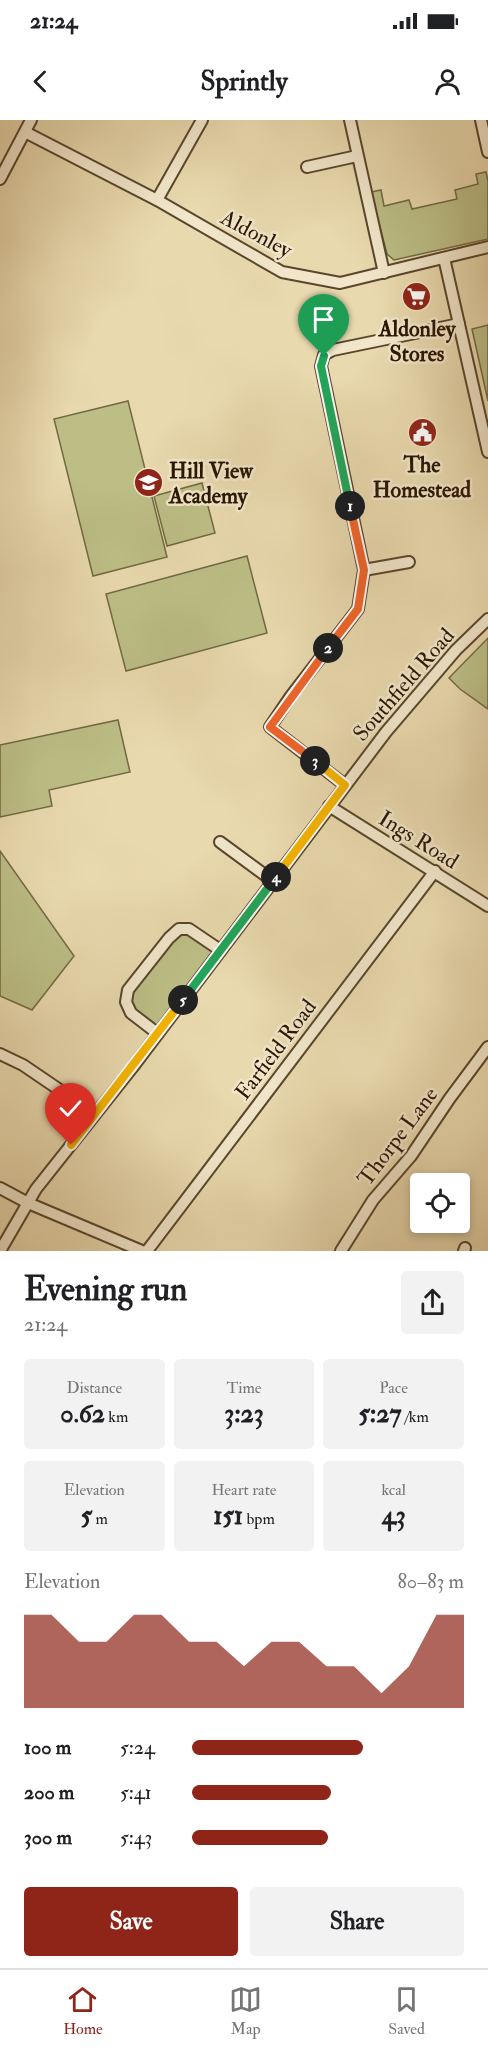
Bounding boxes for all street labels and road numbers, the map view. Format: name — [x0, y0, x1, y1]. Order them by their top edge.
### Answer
street label: Aldonley — [215, 203, 297, 264]
street label: Southfield Road — [347, 622, 461, 747]
street label: Ings Road — [373, 804, 464, 875]
street label: Farfield Road — [229, 994, 323, 1105]
street label: Thorpe Lane — [351, 1081, 445, 1192]

